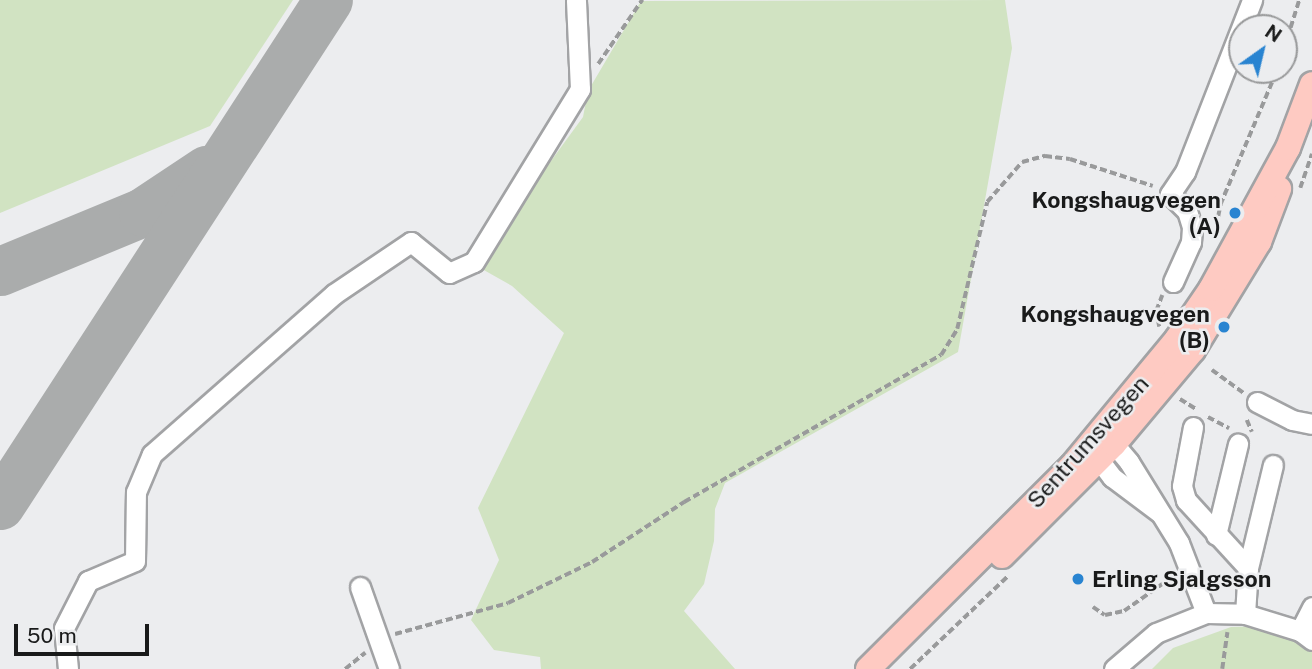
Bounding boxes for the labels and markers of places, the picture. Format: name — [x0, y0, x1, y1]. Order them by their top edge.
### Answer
place label: Kongshaugvegen (A) — [1031, 186, 1221, 240]
marker: Kongshaugvegen (A) — [1227, 205, 1243, 221]
place label: Kongshaugvegen (B) — [1020, 300, 1210, 354]
marker: Kongshaugvegen (B) — [1216, 319, 1232, 335]
place label: Erling Sjalgsson — [1092, 565, 1271, 593]
marker: Erling Sjalgsson — [1070, 571, 1086, 587]

